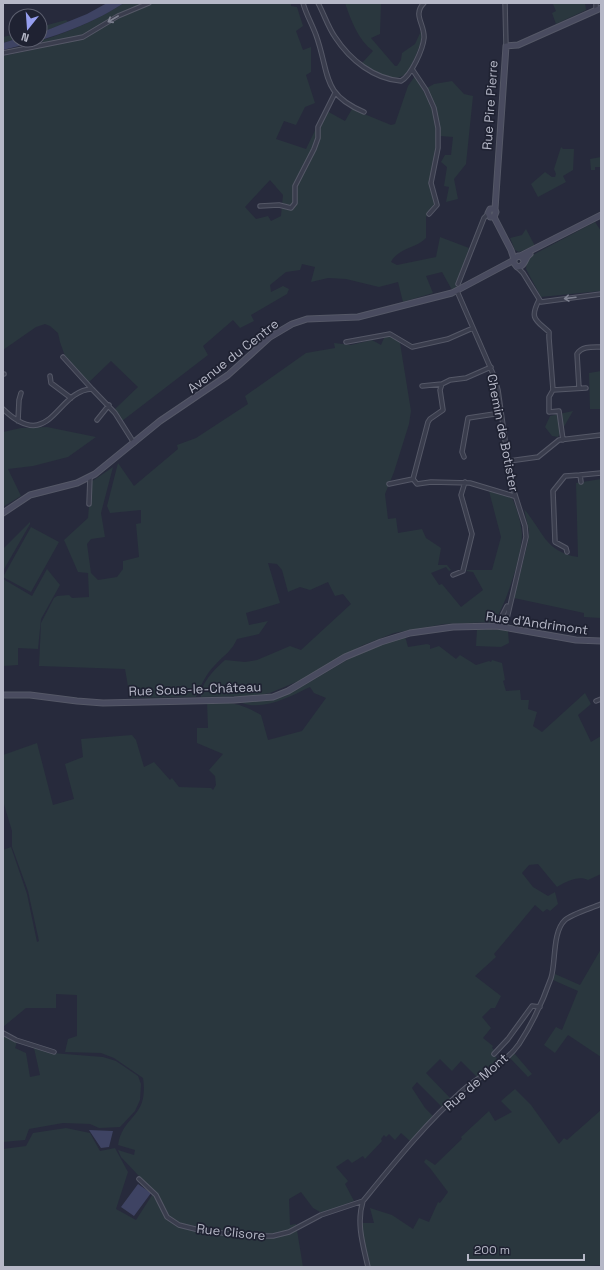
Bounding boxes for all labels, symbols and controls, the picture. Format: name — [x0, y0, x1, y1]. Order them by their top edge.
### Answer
north arrow — [8, 8, 48, 48]
one-way arrow — [107, 15, 119, 23]
text: N — [20, 30, 31, 45]
street label: Rue Pire Pierre — [478, 60, 502, 150]
one-way arrow — [564, 294, 577, 302]
street label: Avenue du Centre — [184, 315, 282, 397]
street label: Chemin de Botister — [483, 373, 523, 493]
street label: Rue d'Andrimont — [485, 607, 589, 639]
street label: Rue Sous-le-Château — [128, 678, 262, 700]
street label: Rue de Mont — [440, 1049, 512, 1115]
street label: Rue Clisore — [196, 1220, 266, 1244]
scale bar — [468, 1236, 584, 1262]
text: 200 m — [474, 1242, 510, 1258]

